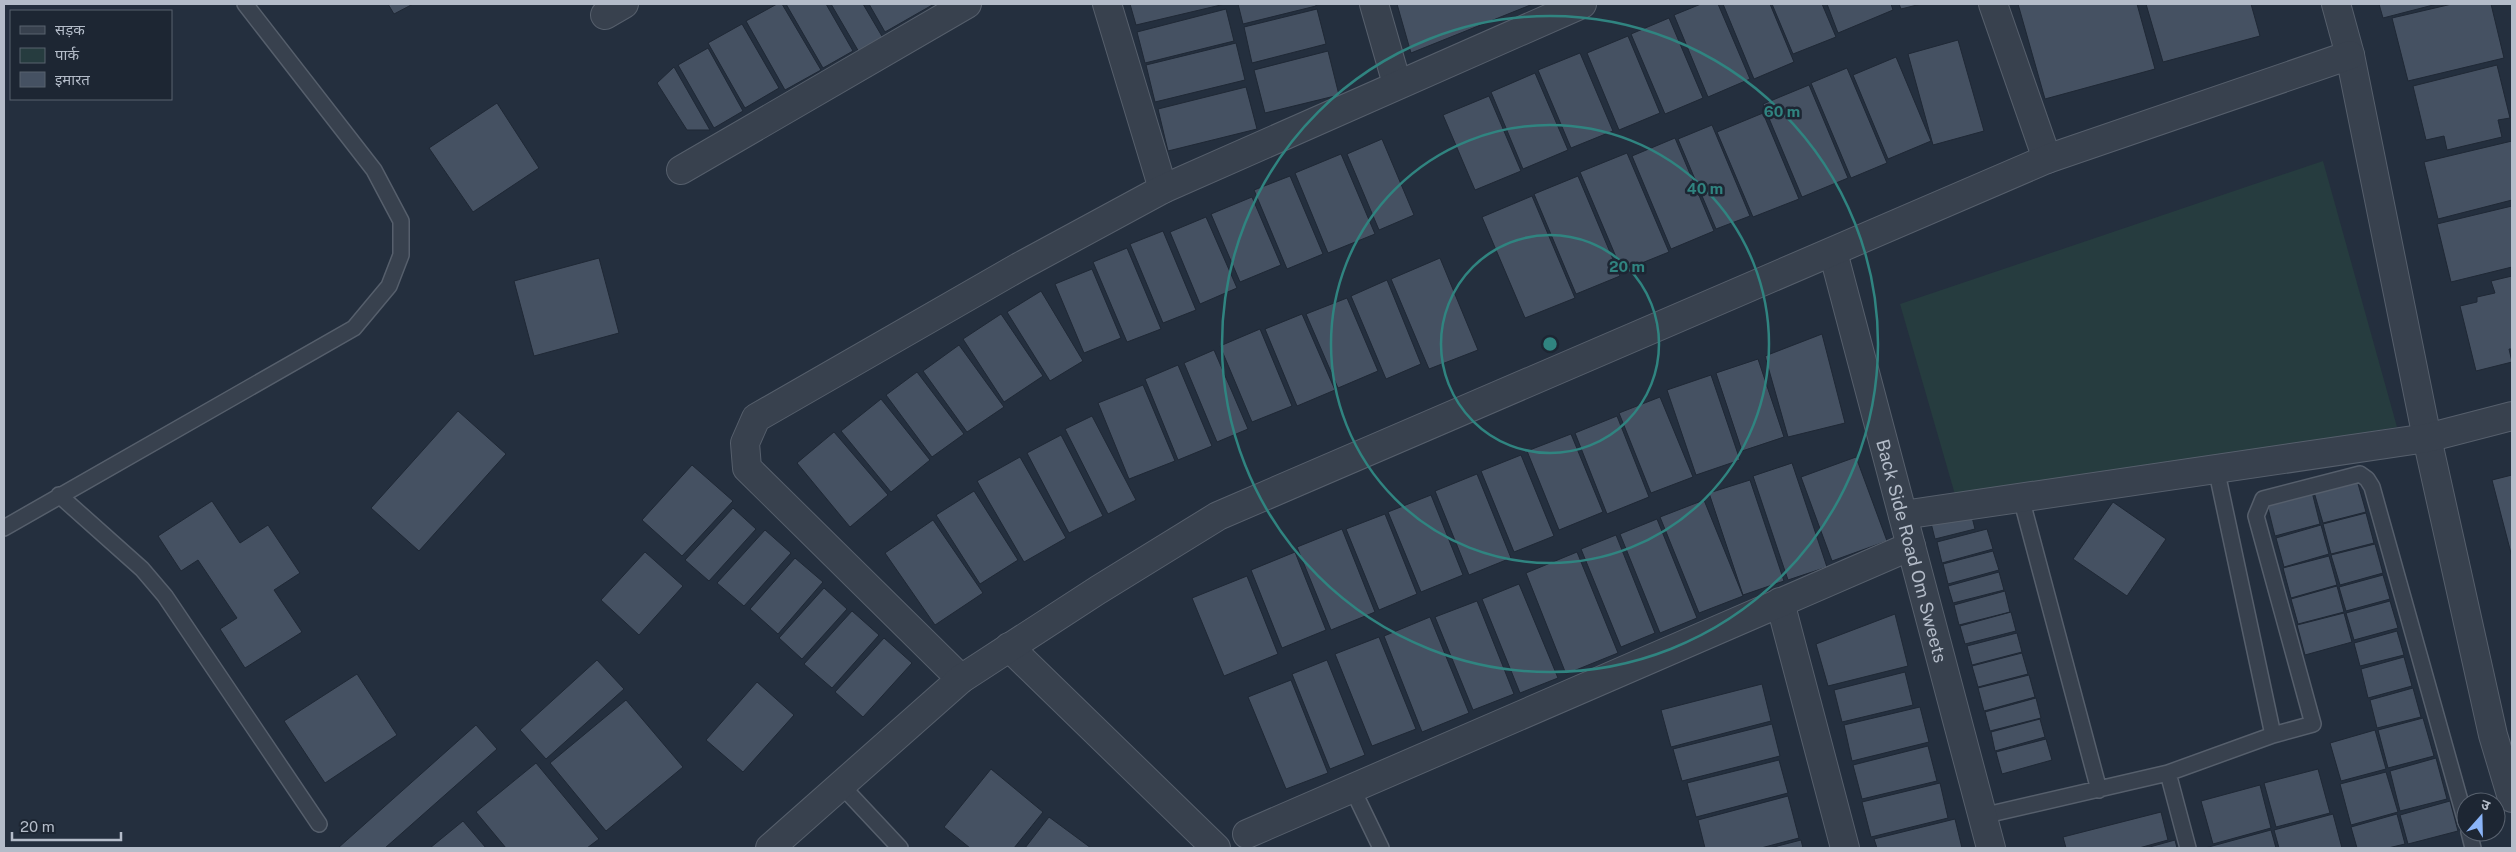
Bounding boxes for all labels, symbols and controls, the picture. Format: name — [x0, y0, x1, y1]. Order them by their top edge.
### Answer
legend — [10, 10, 172, 100]
text: सड़क — [55, 21, 85, 38]
text: पार्क — [55, 46, 79, 63]
text: इमारत — [55, 71, 90, 88]
text: 60 m — [1764, 103, 1800, 120]
text: 40 m — [1687, 180, 1723, 197]
text: 20 m — [1609, 258, 1645, 275]
centre of rings — [1541, 335, 1559, 353]
street label: Back Side Road Om Sweets — [1873, 437, 1952, 665]
north arrow — [2456, 792, 2506, 842]
text: उ — [2479, 796, 2493, 814]
scale bar — [12, 810, 121, 842]
text: 20 m — [20, 818, 55, 835]

